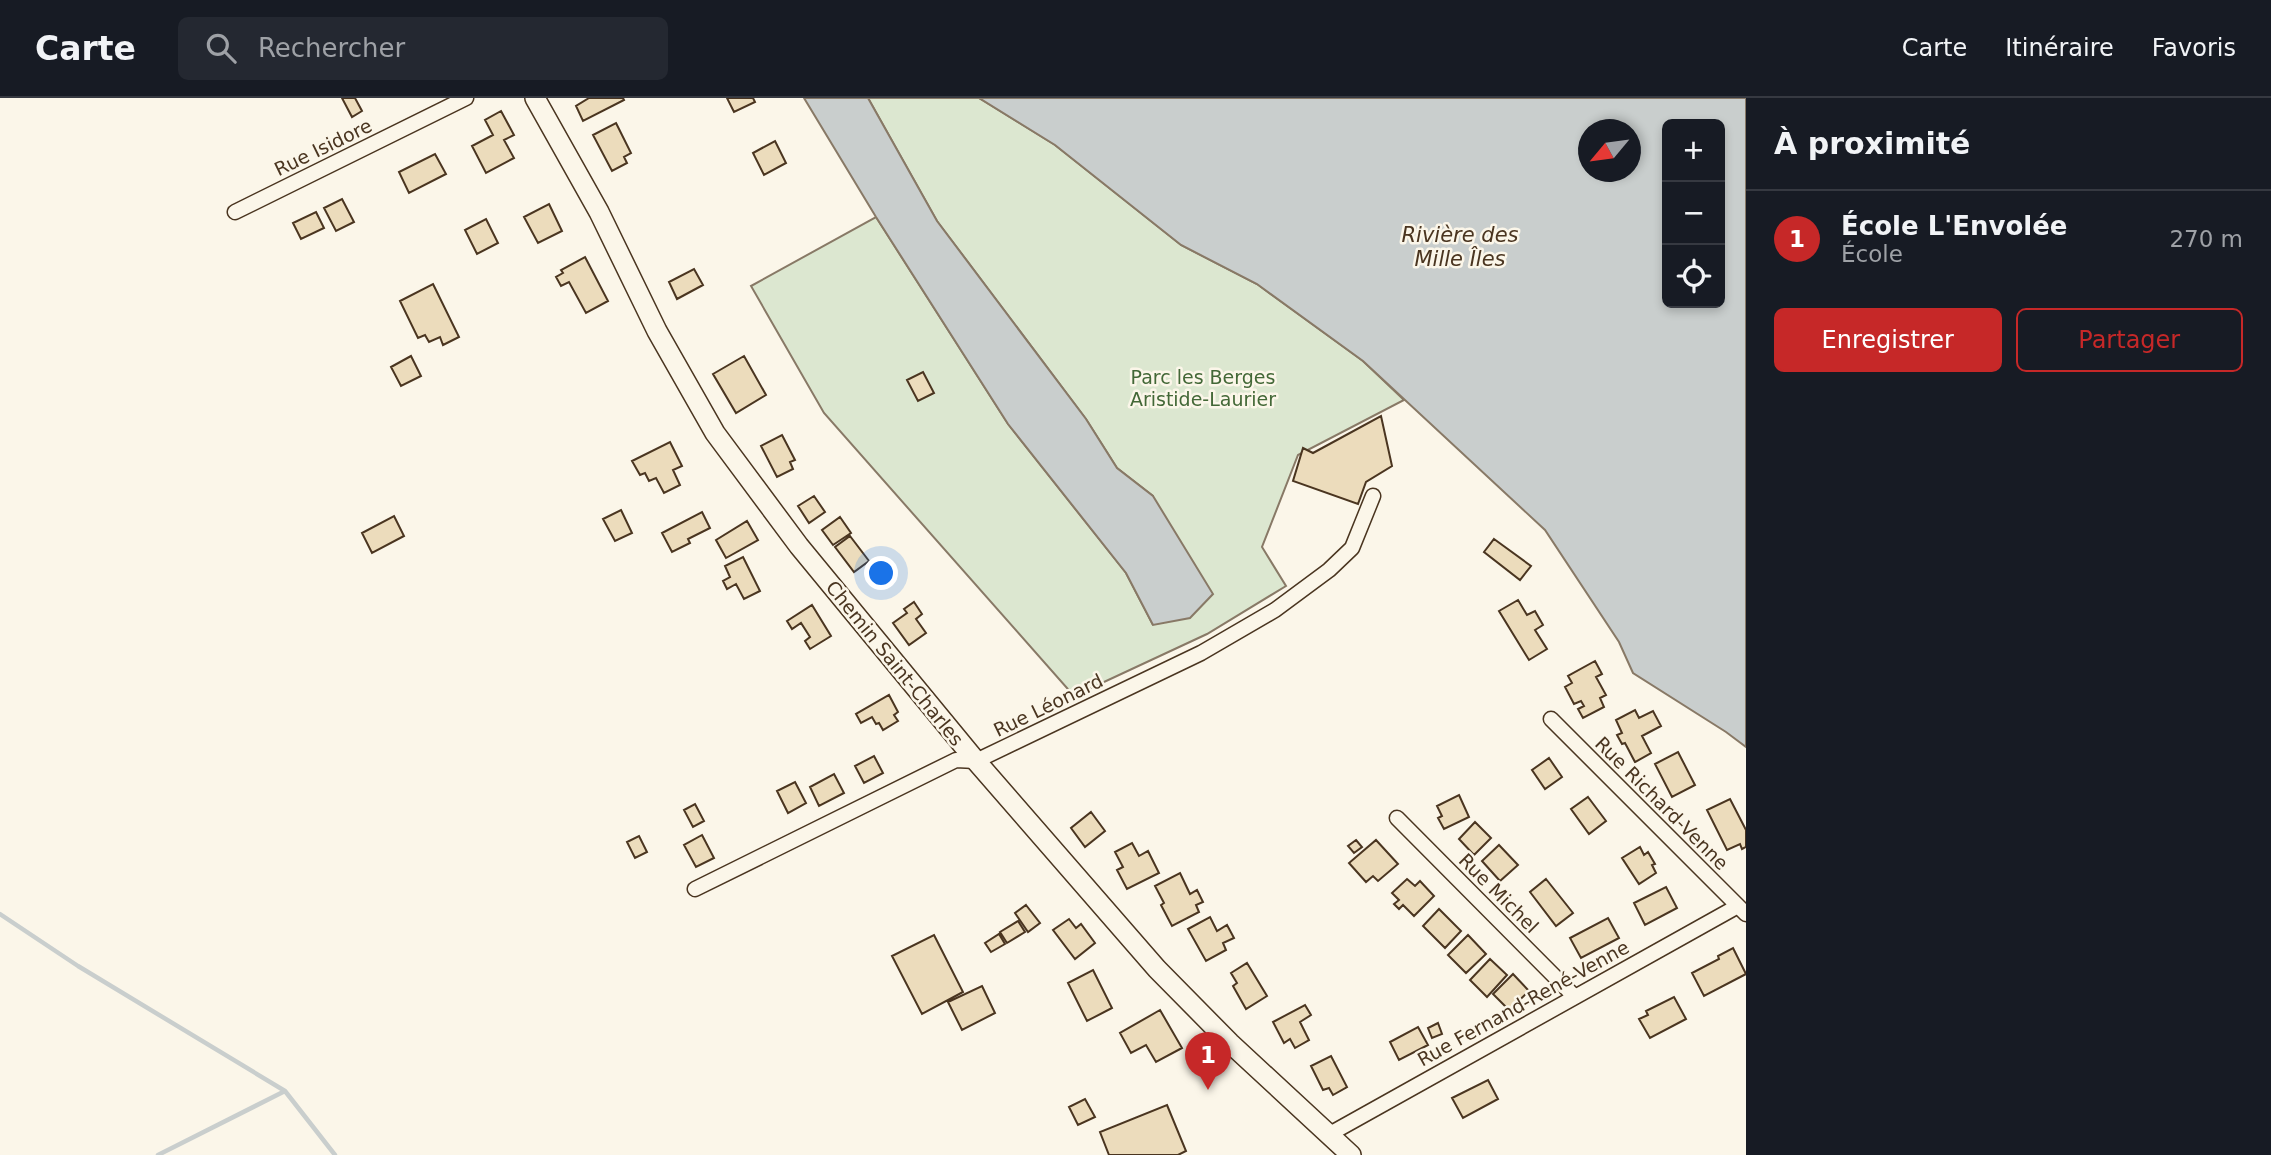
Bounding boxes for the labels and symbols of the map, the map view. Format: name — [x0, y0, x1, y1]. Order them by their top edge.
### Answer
street label: Rue Isidore — [271, 114, 375, 180]
north arrow — [1578, 119, 1641, 182]
water label: Rivière des Mille Îles — [1401, 223, 1519, 271]
park label: Parc les Berges Aristide-Laurier — [1130, 366, 1276, 410]
your location — [864, 556, 898, 590]
street label: Chemin Saint-Charles — [822, 576, 968, 750]
street label: Rue Léonard — [990, 669, 1106, 741]
street label: Rue Richard-Venne — [1591, 732, 1733, 874]
street label: Rue Michel — [1455, 849, 1543, 937]
street label: Rue Fernand-René-Venne — [1413, 936, 1633, 1070]
pin: 1 — [1185, 1032, 1231, 1090]

